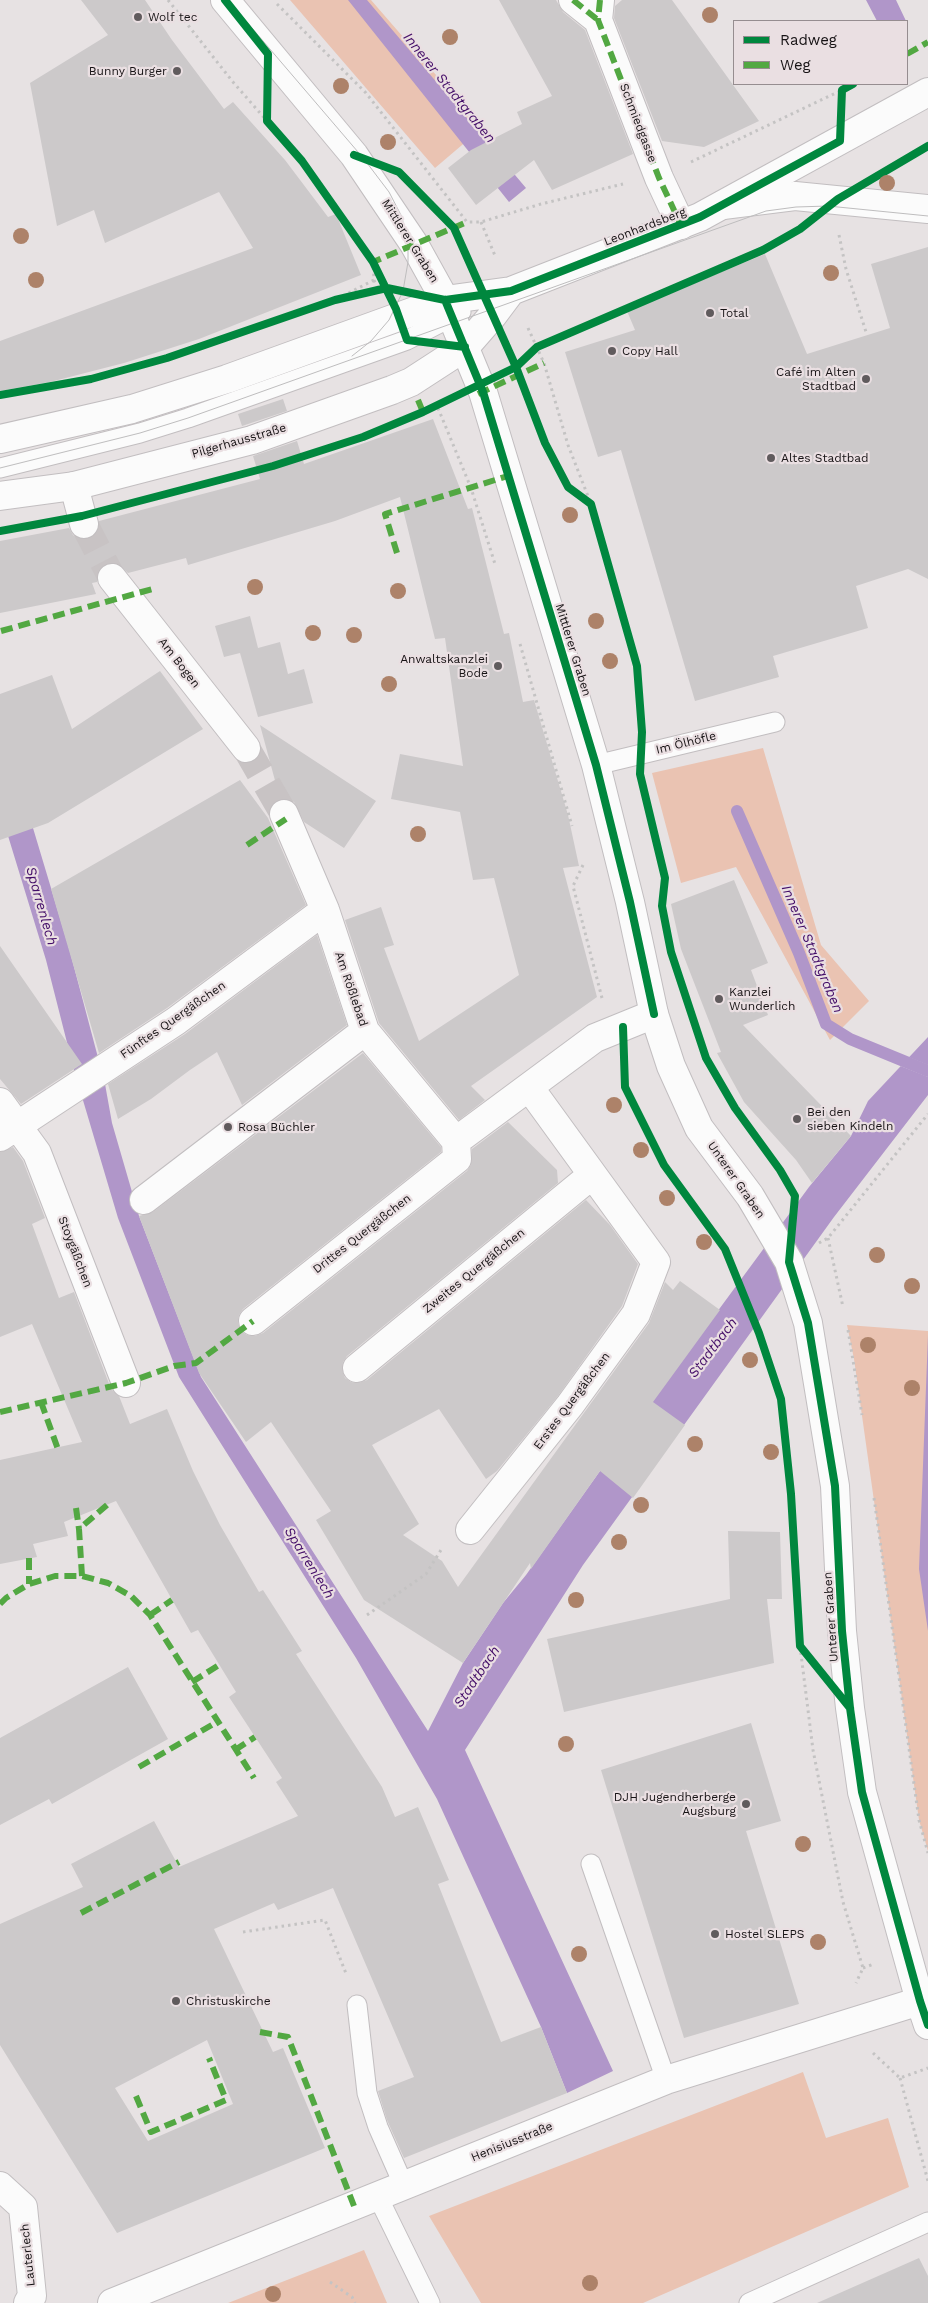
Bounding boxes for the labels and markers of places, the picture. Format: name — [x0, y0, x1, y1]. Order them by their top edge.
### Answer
place label: Wolf tec — [148, 10, 197, 24]
marker: Wolf tec — [132, 11, 144, 23]
place label: Bunny Burger — [89, 64, 167, 78]
marker: Bunny Burger — [171, 65, 183, 77]
place label: Total — [720, 306, 749, 320]
marker: Total — [704, 307, 716, 319]
place label: Copy Hall — [622, 344, 678, 358]
marker: Copy Hall — [606, 345, 618, 357]
place label: Café im Alten Stadtbad — [776, 365, 856, 393]
marker: Café im Alten Stadtbad — [860, 373, 872, 385]
place label: Altes Stadtbad — [781, 451, 869, 465]
marker: Altes Stadtbad — [765, 452, 777, 464]
place label: Anwaltskanzlei Bode — [400, 652, 488, 680]
marker: Anwaltskanzlei Bode — [492, 660, 504, 672]
place label: Kanzlei Wunderlich — [729, 985, 795, 1013]
marker: Kanzlei Wunderlich — [713, 993, 725, 1005]
place label: Bei den sieben Kindeln — [807, 1105, 893, 1133]
marker: Bei den sieben Kindeln — [791, 1113, 803, 1125]
place label: Rosa Büchler — [238, 1120, 315, 1134]
marker: Rosa Büchler — [222, 1121, 234, 1133]
place label: DJH Jugendherberge Augsburg — [614, 1790, 736, 1818]
marker: DJH Jugendherberge Augsburg — [740, 1798, 752, 1810]
place label: Hostel SLEPS — [725, 1927, 804, 1941]
marker: Hostel SLEPS — [709, 1928, 721, 1940]
place label: Christuskirche — [186, 1994, 271, 2008]
marker: Christuskirche — [170, 1995, 182, 2007]

